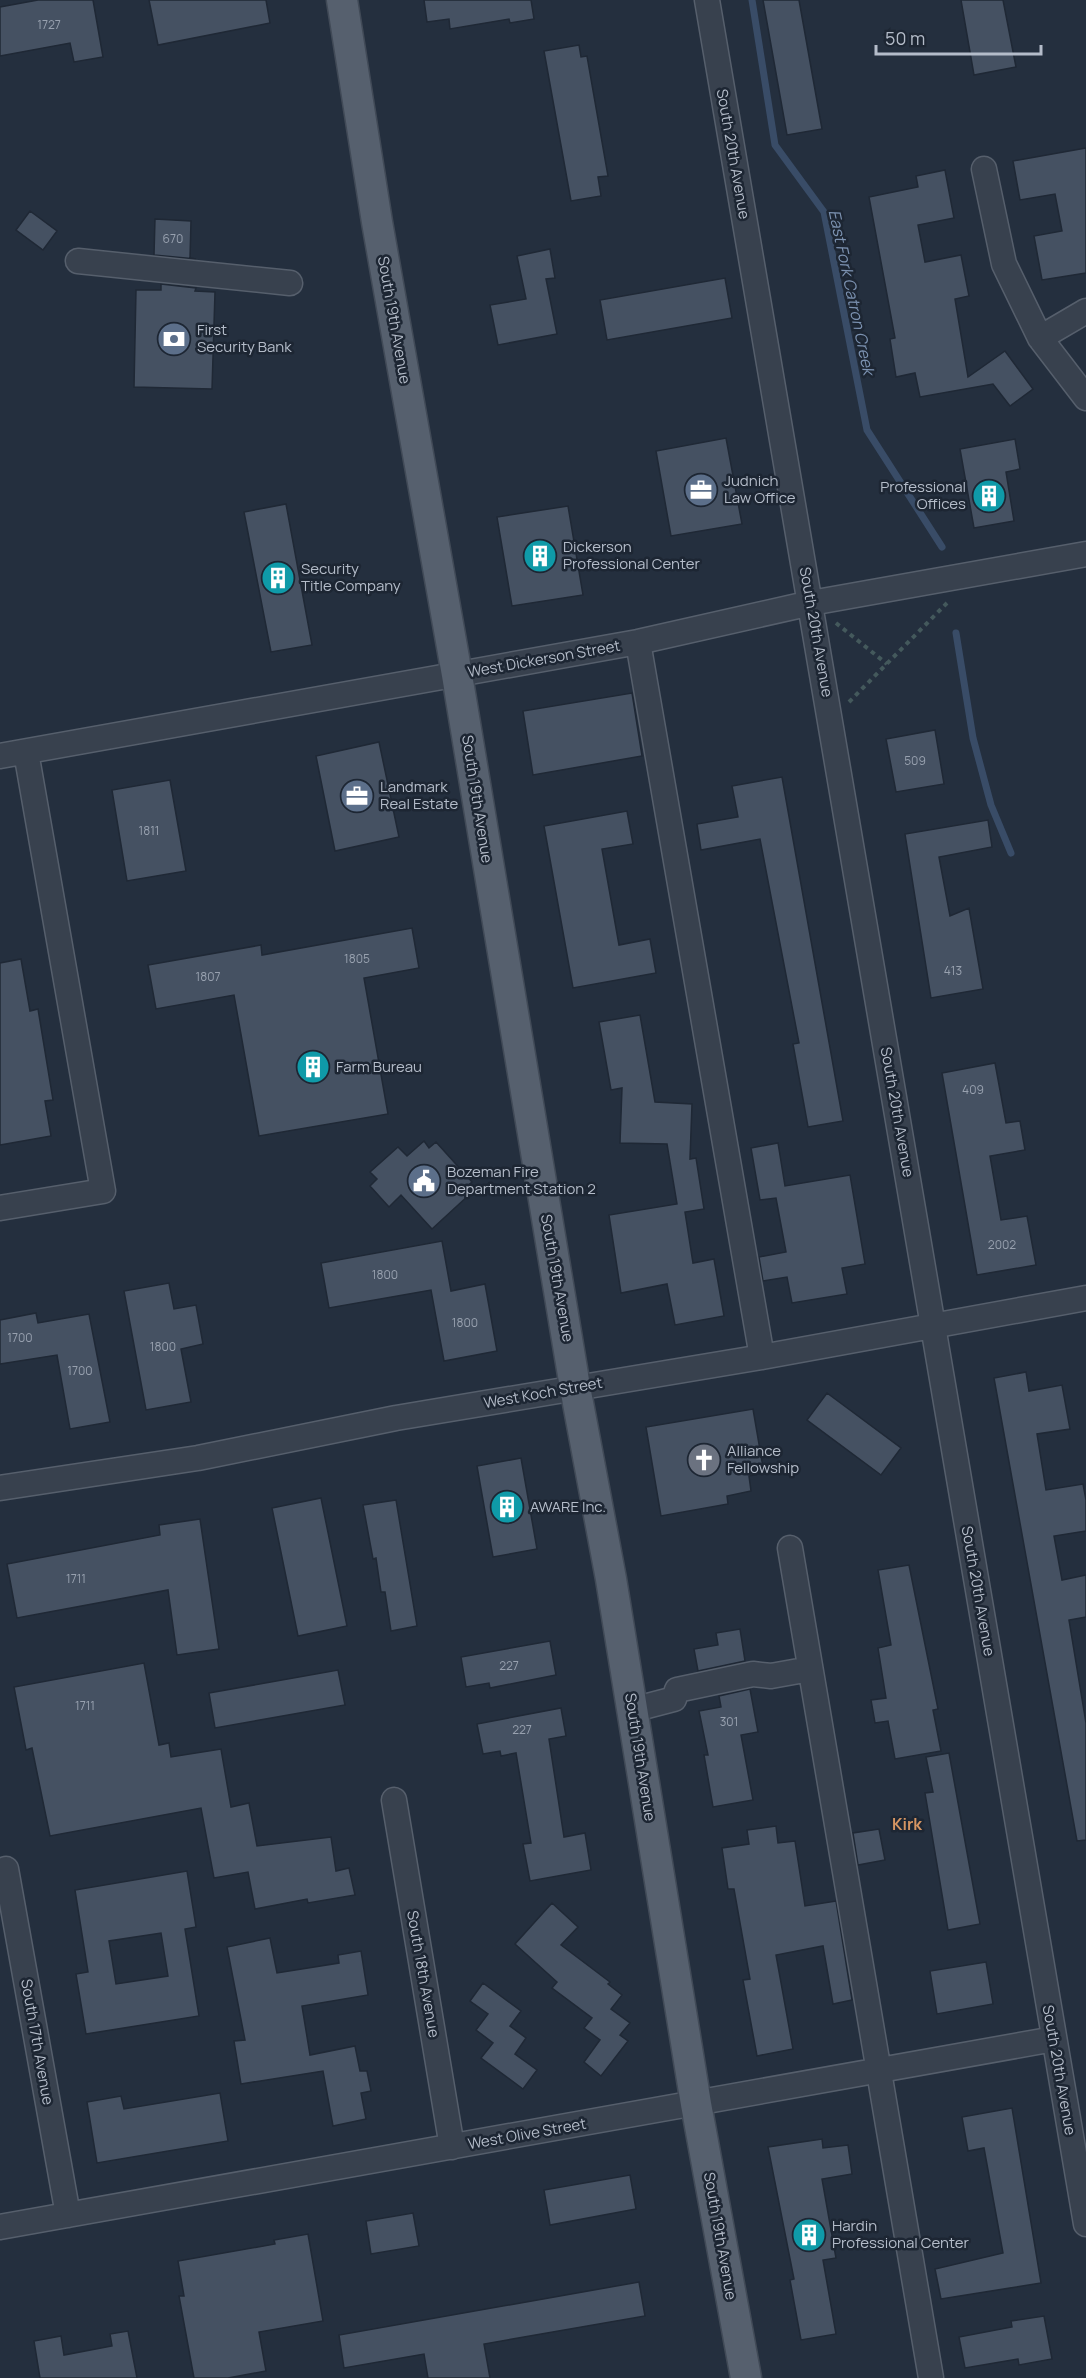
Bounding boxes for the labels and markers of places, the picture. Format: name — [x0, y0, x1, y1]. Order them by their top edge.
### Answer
place label: First Security Bank — [197, 319, 292, 357]
bank icon: First Security Bank — [156, 321, 192, 357]
place label: Judnich Law Office — [724, 470, 796, 508]
office icon: Judnich Law Office — [683, 472, 719, 508]
place label: Professional Offices — [880, 476, 966, 514]
building icon: Professional Offices — [971, 478, 1007, 514]
place label: Dickerson Professional Center — [563, 536, 701, 574]
building icon: Dickerson Professional Center — [522, 538, 558, 574]
place label: Security Title Company — [301, 558, 401, 596]
building icon: Security Title Company — [260, 560, 296, 596]
place label: Landmark Real Estate — [380, 776, 458, 814]
office icon: Landmark Real Estate — [339, 778, 375, 814]
building icon: Farm Bureau — [295, 1049, 331, 1085]
place label: Farm Bureau — [336, 1056, 422, 1077]
place label: Bozeman Fire Department Station 2 — [447, 1161, 596, 1199]
public building icon: Bozeman Fire Department Station 2 — [406, 1163, 442, 1199]
place label: Alliance Fellowship — [727, 1440, 799, 1478]
church icon: Alliance Fellowship — [686, 1442, 722, 1478]
building icon: AWARE Inc. — [489, 1489, 525, 1525]
place label: AWARE Inc. — [530, 1496, 606, 1517]
place label: Hardin Professional Center — [832, 2215, 970, 2253]
building icon: Hardin Professional Center — [791, 2217, 827, 2253]

